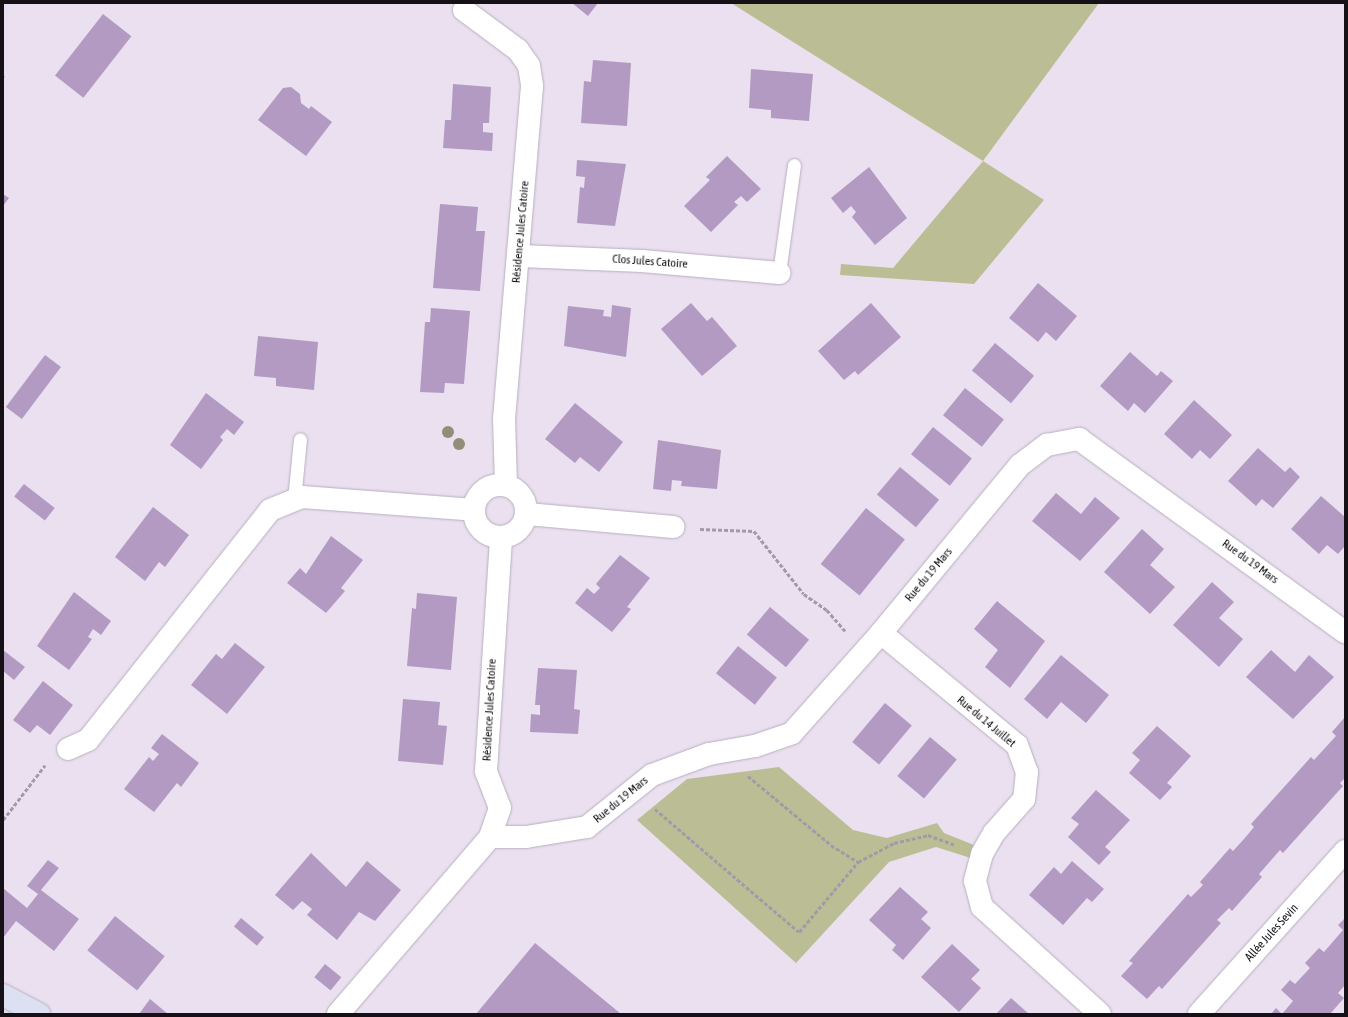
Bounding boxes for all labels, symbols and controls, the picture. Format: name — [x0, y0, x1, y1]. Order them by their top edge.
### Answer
street label: Résidence Jules Catoire — [509, 180, 533, 284]
street label: Clos Jules Catoire — [612, 252, 688, 272]
street label: Rue du 19 Mars — [1219, 537, 1281, 587]
street label: Rue du 19 Mars — [902, 545, 956, 605]
street label: Résidence Jules Catoire — [480, 658, 500, 762]
street label: Rue du 14 Juillet — [954, 693, 1018, 751]
street label: Rue du 19 Mars — [591, 774, 651, 826]
street label: Allée Jules Sevin — [1242, 901, 1302, 965]

